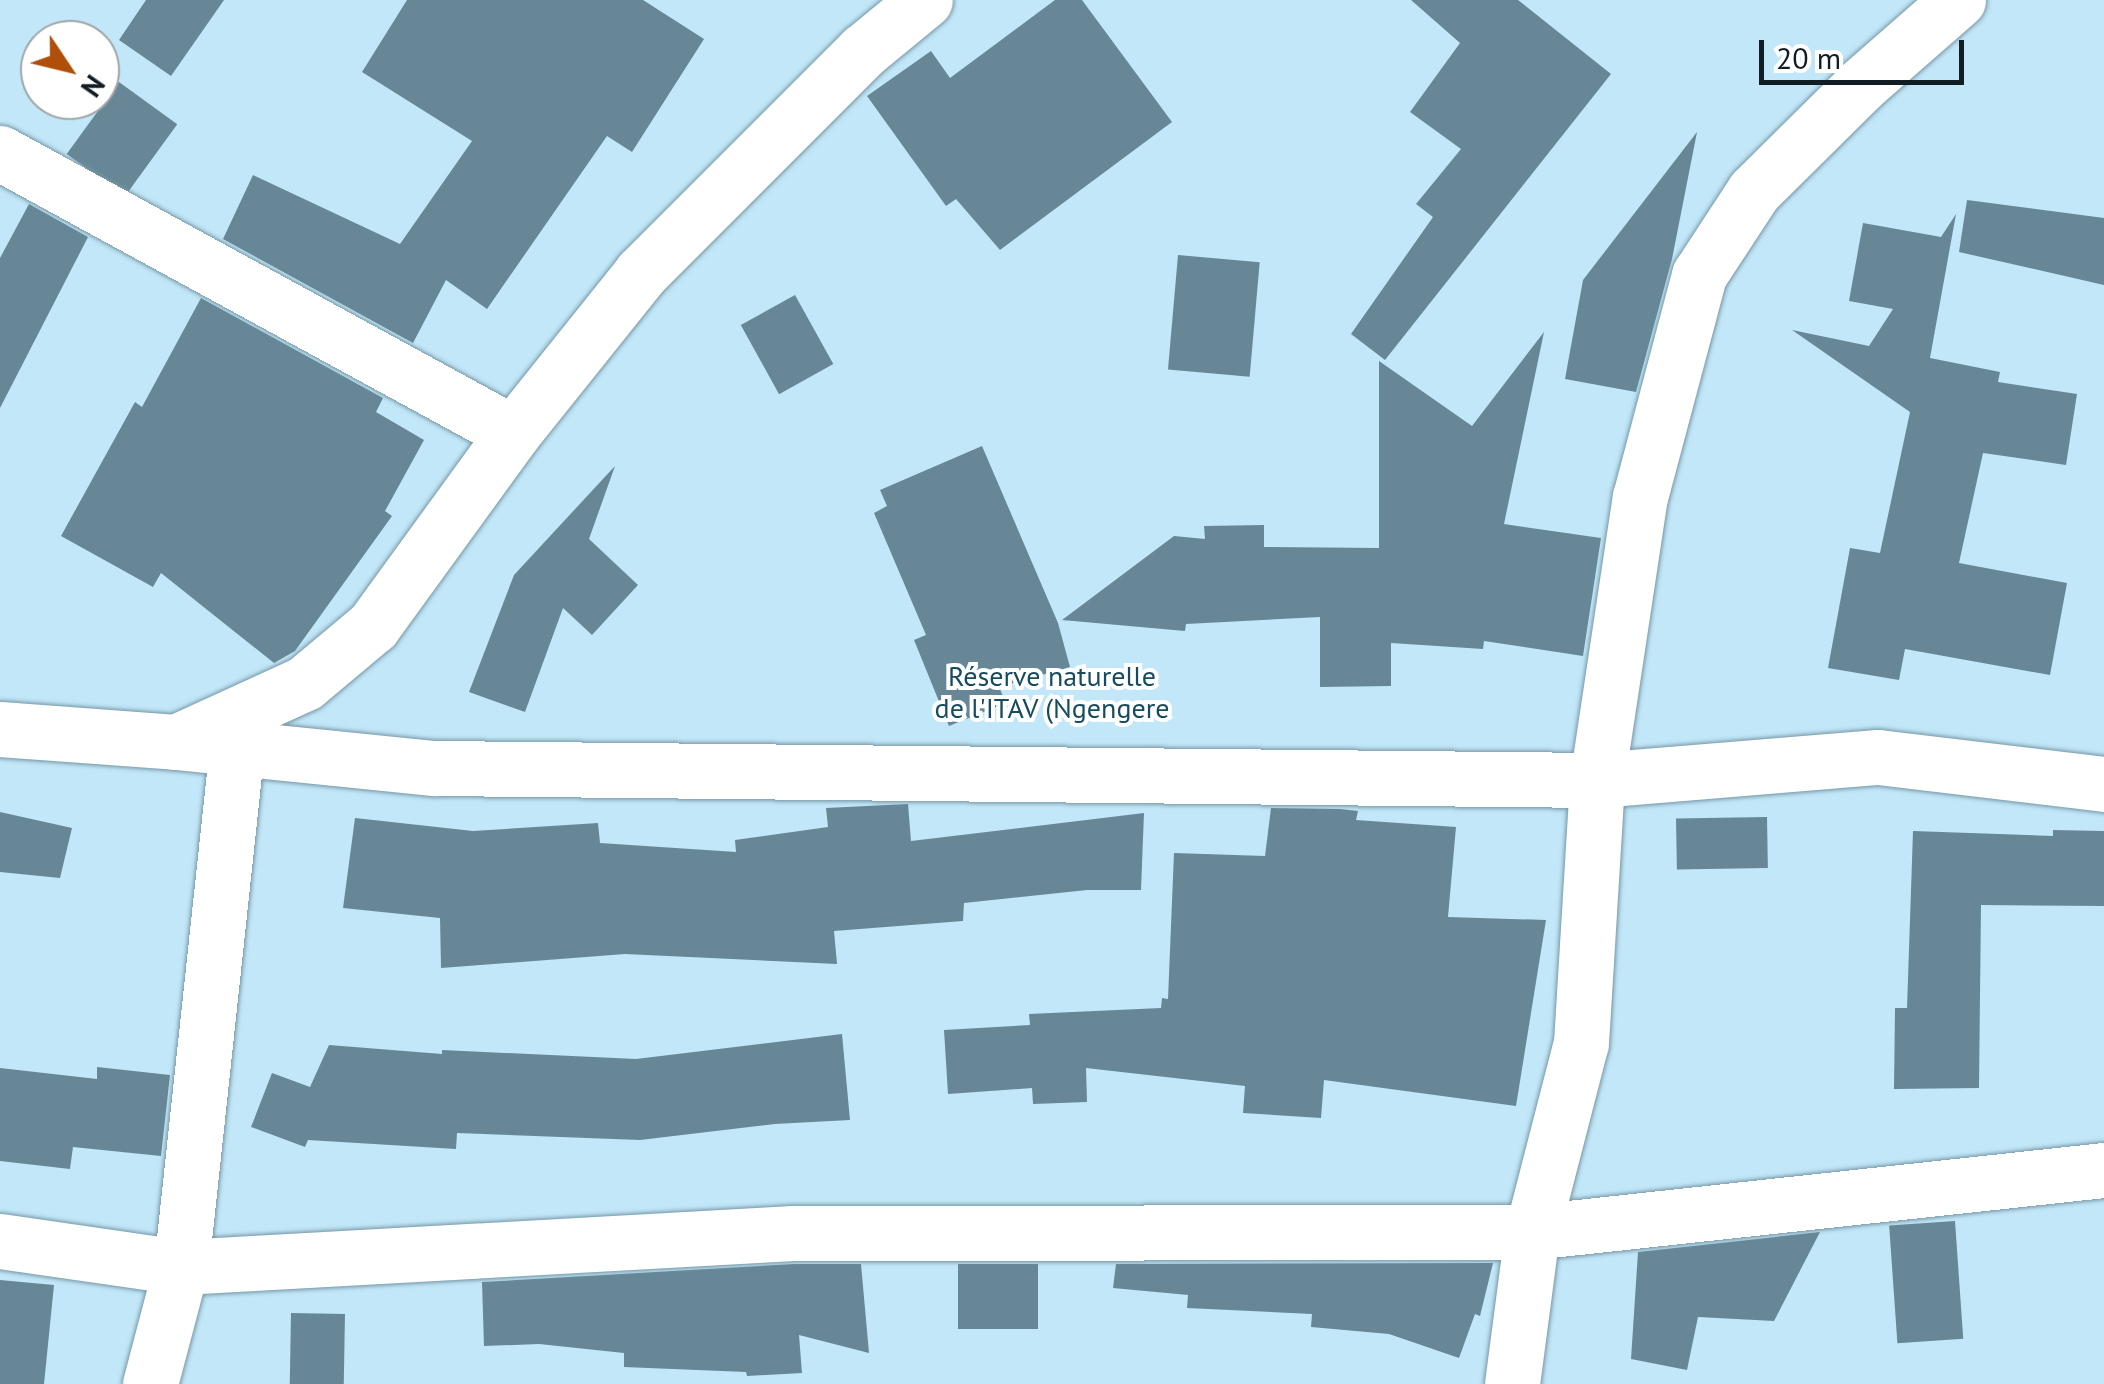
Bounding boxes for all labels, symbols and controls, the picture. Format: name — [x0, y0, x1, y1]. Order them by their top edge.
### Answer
north arrow — [20, 20, 120, 120]
scale bar — [1764, 20, 1969, 82]
text: 20 m — [1776, 38, 1841, 77]
text: N — [73, 68, 114, 104]
park label: Réserve naturelle de l'ITAV (Ngengere — [934, 659, 1170, 725]

